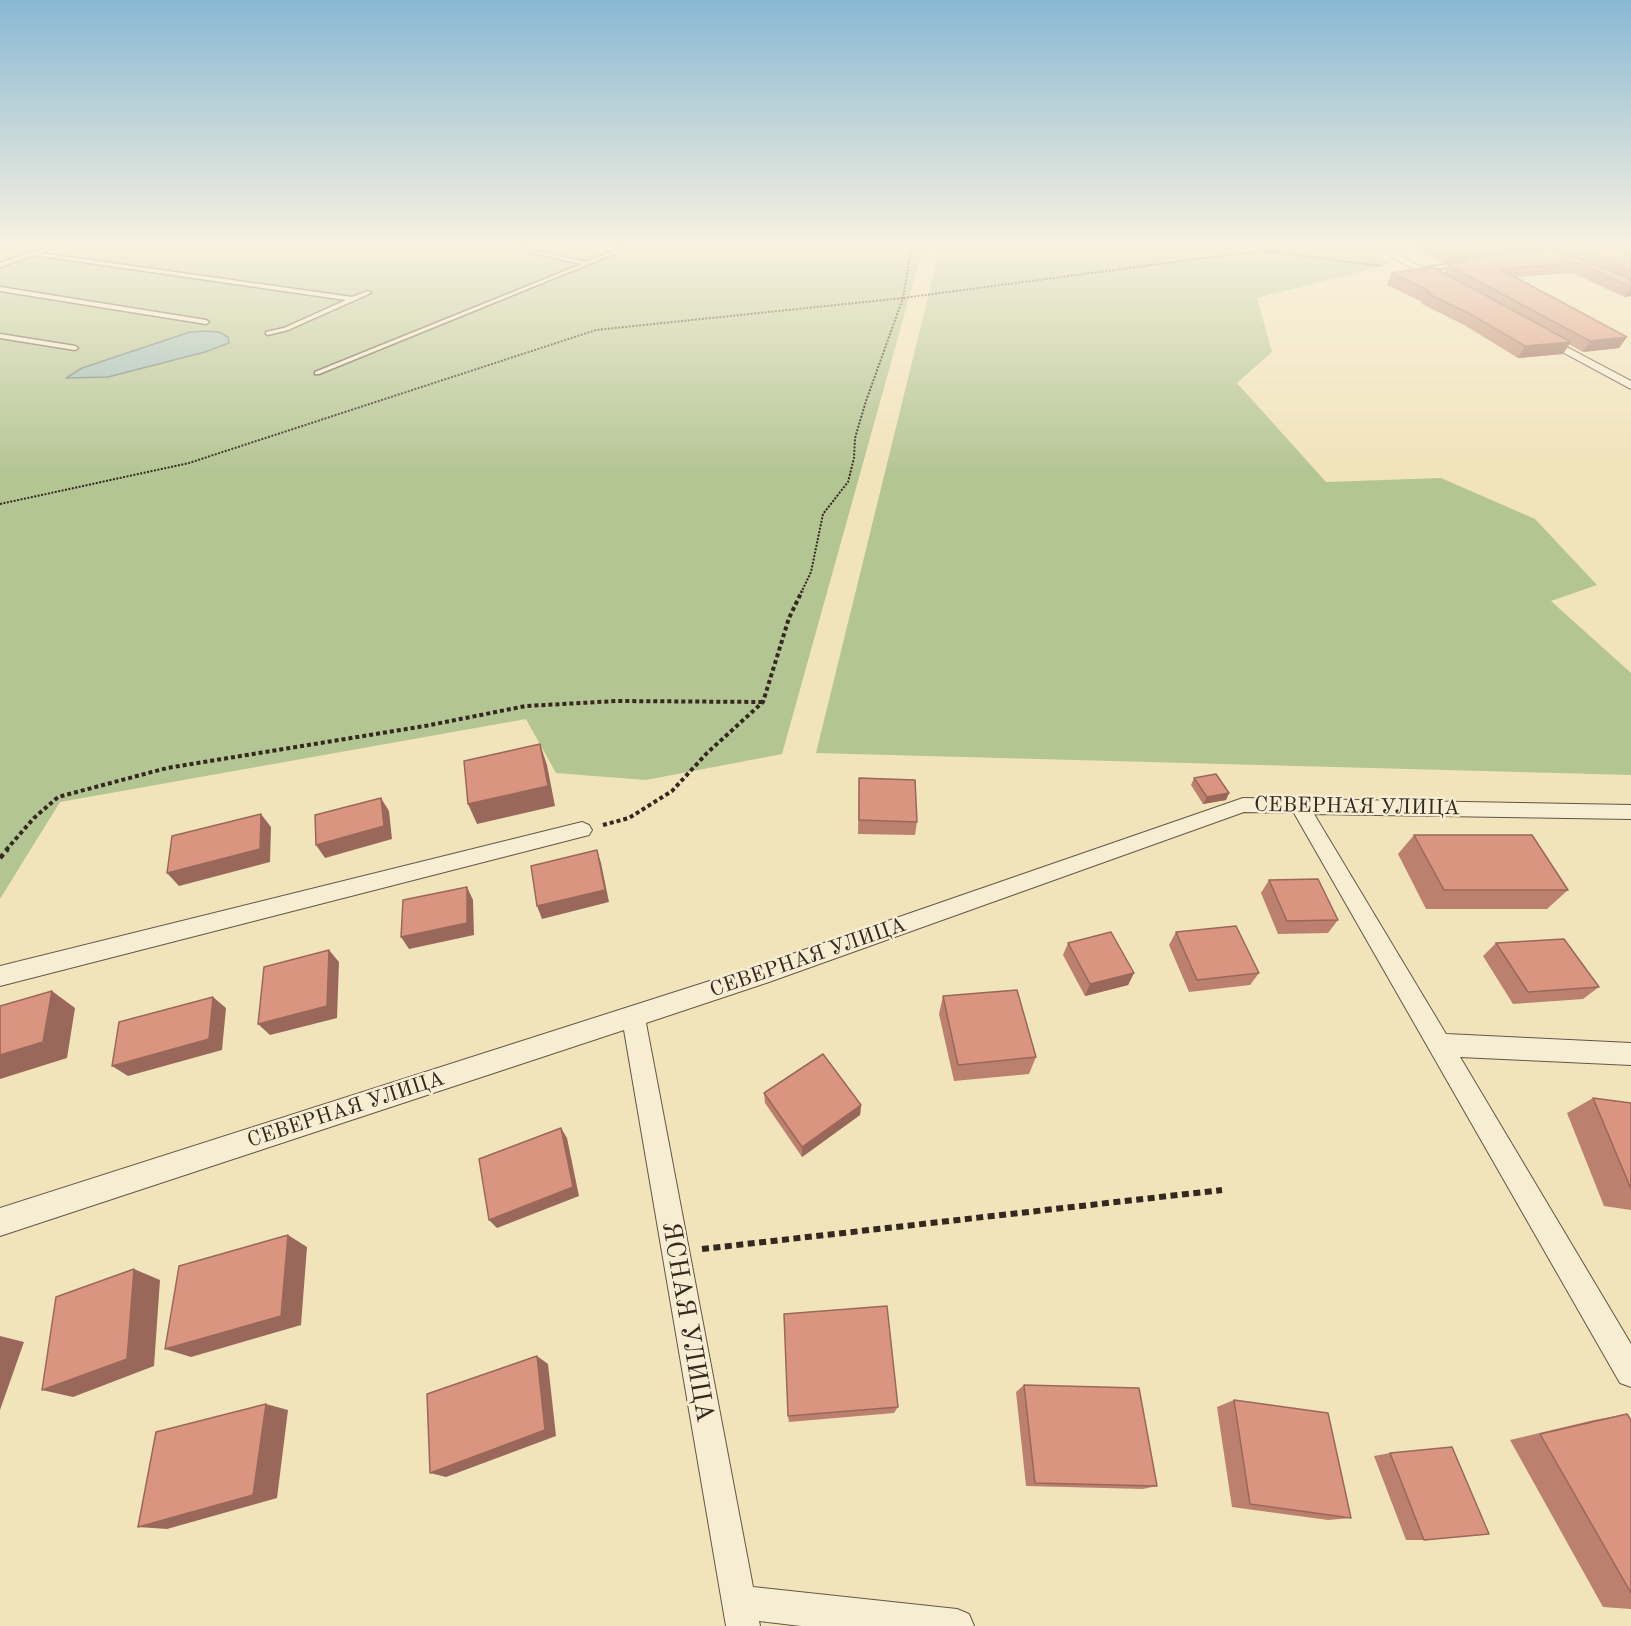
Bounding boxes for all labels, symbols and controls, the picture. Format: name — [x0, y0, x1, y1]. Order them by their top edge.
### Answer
street label: СЕВЕРНАЯ УЛИЦА — [1254, 793, 1460, 821]
street label: СЕВЕРНАЯ УЛИЦА — [707, 913, 909, 1003]
street label: СЕВЕРНАЯ УЛИЦА — [244, 1066, 448, 1154]
street label: ЯСНАЯ УЛИЦА — [654, 1219, 720, 1425]

